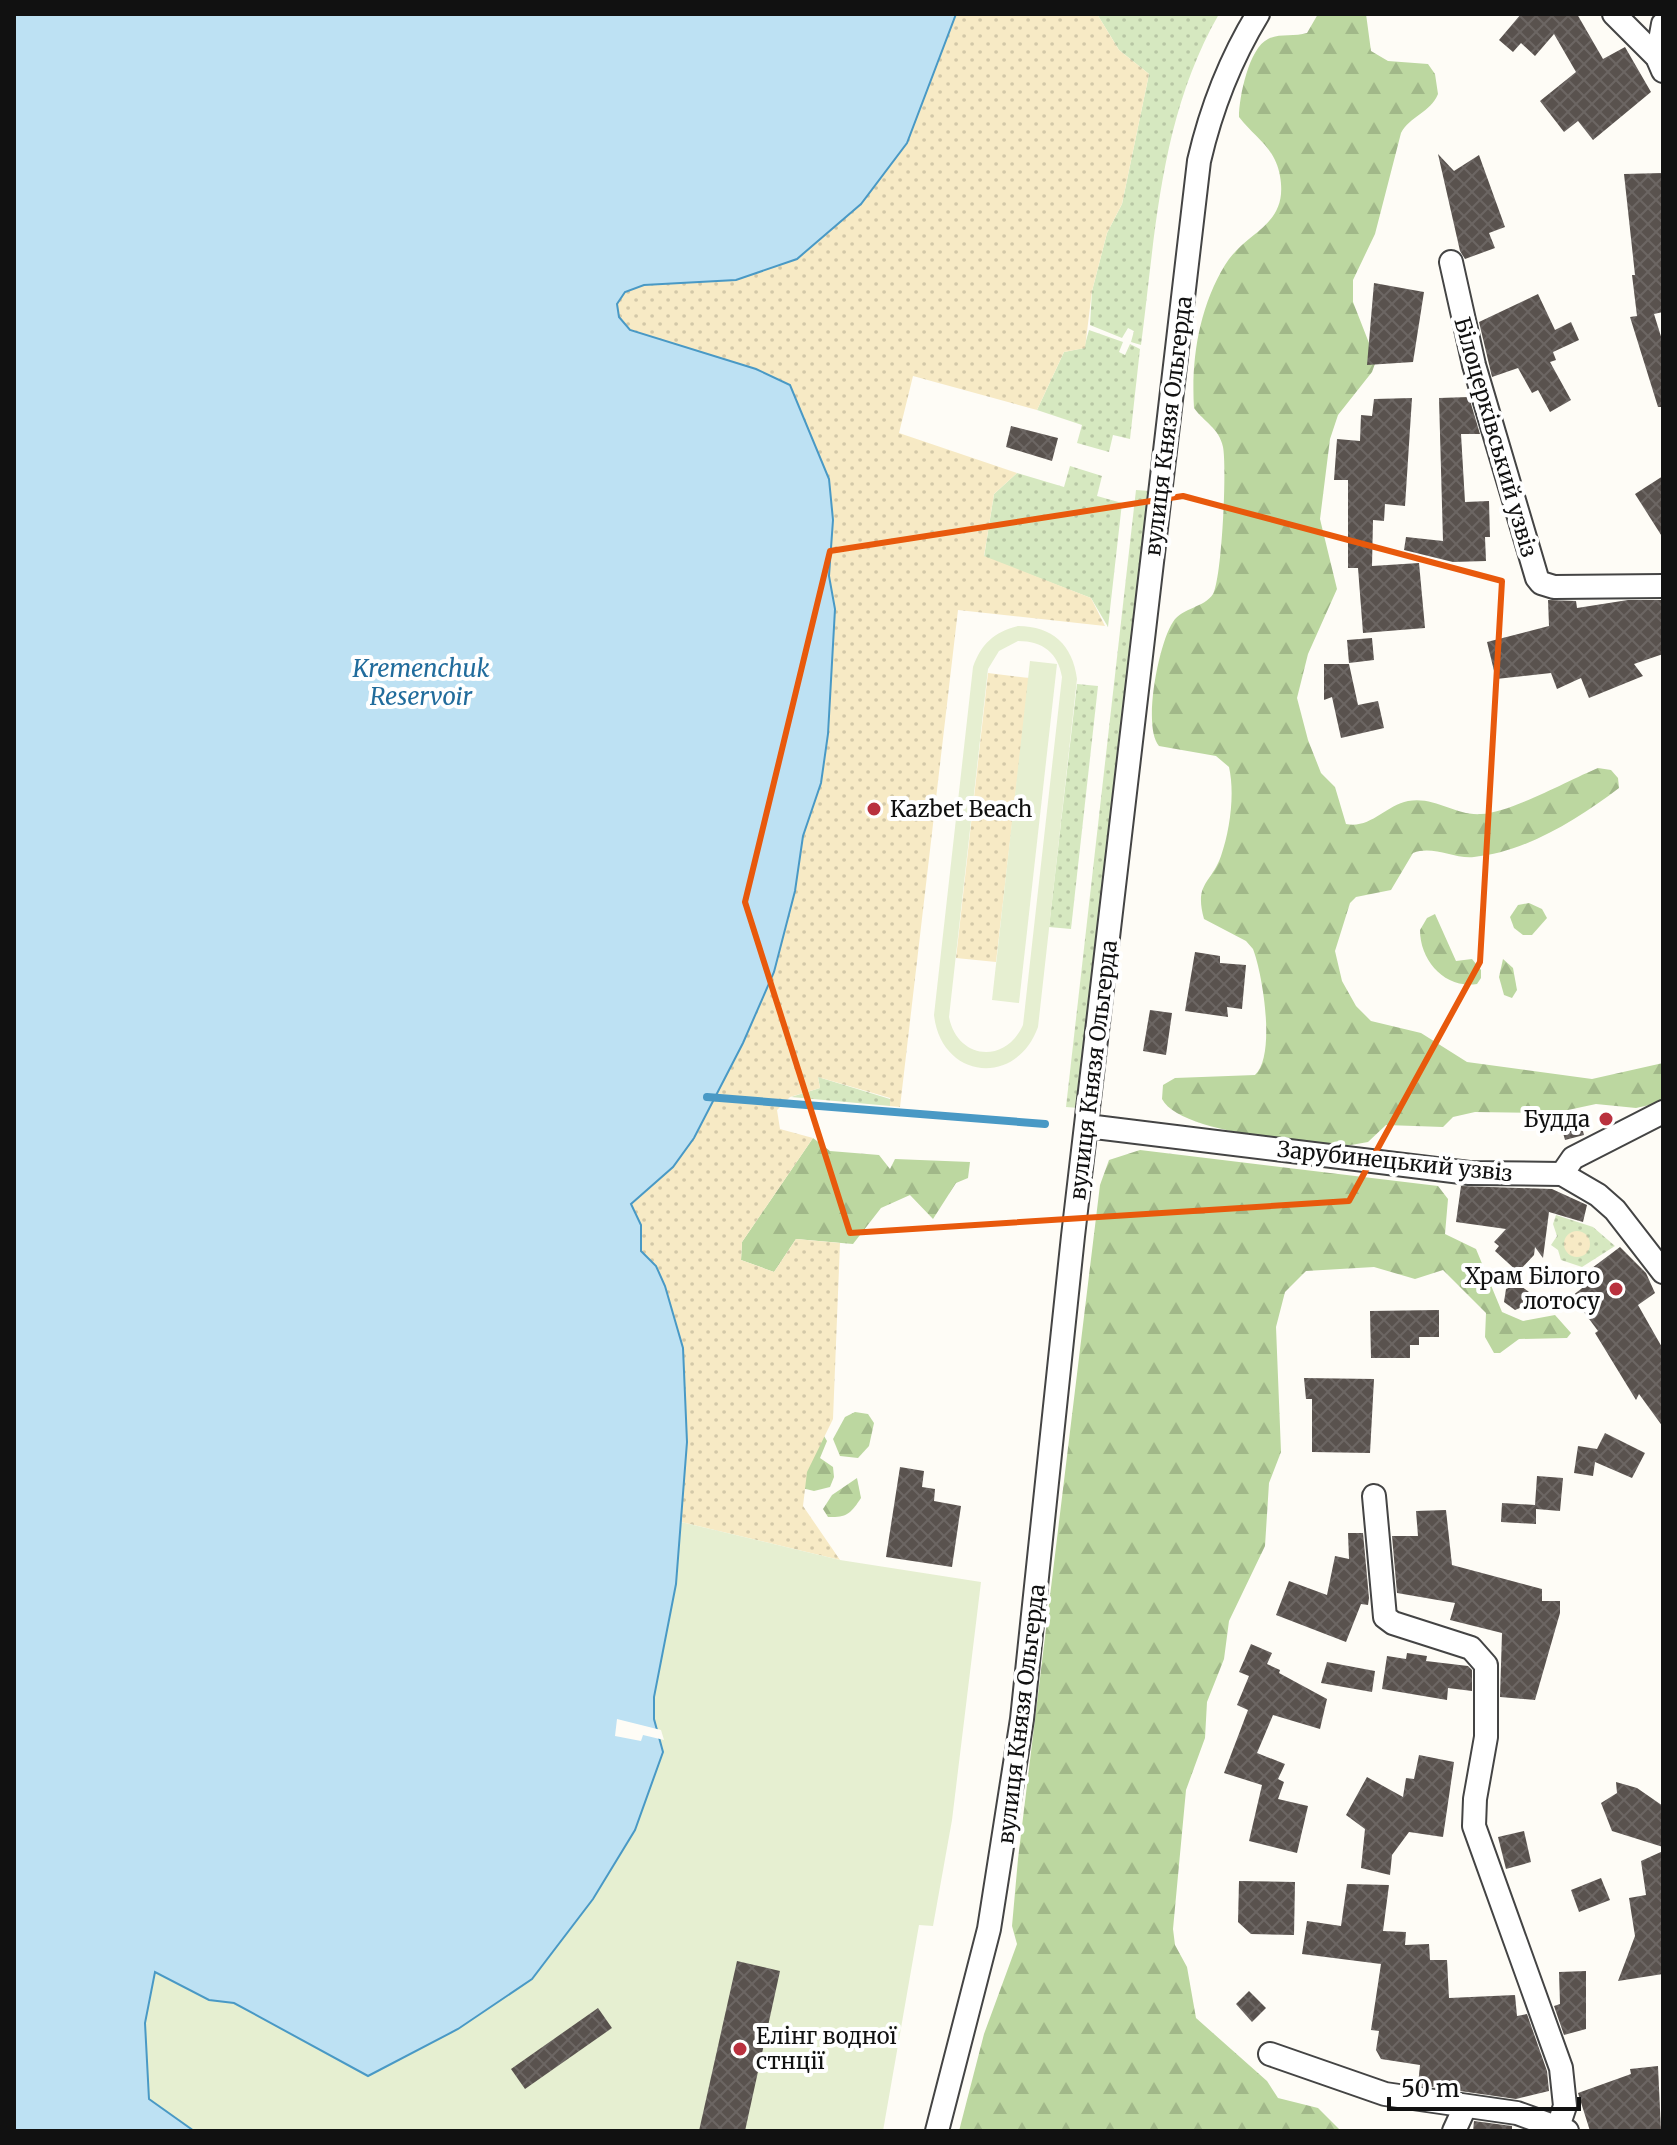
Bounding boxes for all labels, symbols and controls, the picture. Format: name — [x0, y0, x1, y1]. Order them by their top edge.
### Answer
street label: вулиця Князя Ольгерда — [1138, 294, 1198, 558]
street label: Білоцерківський узвіз — [1448, 314, 1544, 560]
water label: Kremenchuk Reservoir — [351, 653, 490, 712]
place label: Kazbet Beach — [890, 795, 1033, 823]
marker: Kazbet Beach — [865, 800, 883, 818]
street label: вулиця Князя Ольгерда — [1063, 938, 1123, 1202]
place label: Будда — [1524, 1105, 1590, 1133]
marker: Будда — [1597, 1110, 1615, 1128]
street label: Зарубинецький узвіз — [1276, 1135, 1514, 1187]
place label: Храм Білого лотосу — [1465, 1262, 1600, 1315]
marker: Храм Білого лотосу — [1607, 1280, 1625, 1298]
street label: вулиця Князя Ольгерда — [991, 1582, 1051, 1846]
place label: Елінг водної стнції — [756, 2022, 897, 2075]
marker: Елінг водної стнції — [731, 2040, 749, 2058]
scale bar — [1389, 2061, 1579, 2111]
text: 50 m — [1401, 2073, 1460, 2104]

